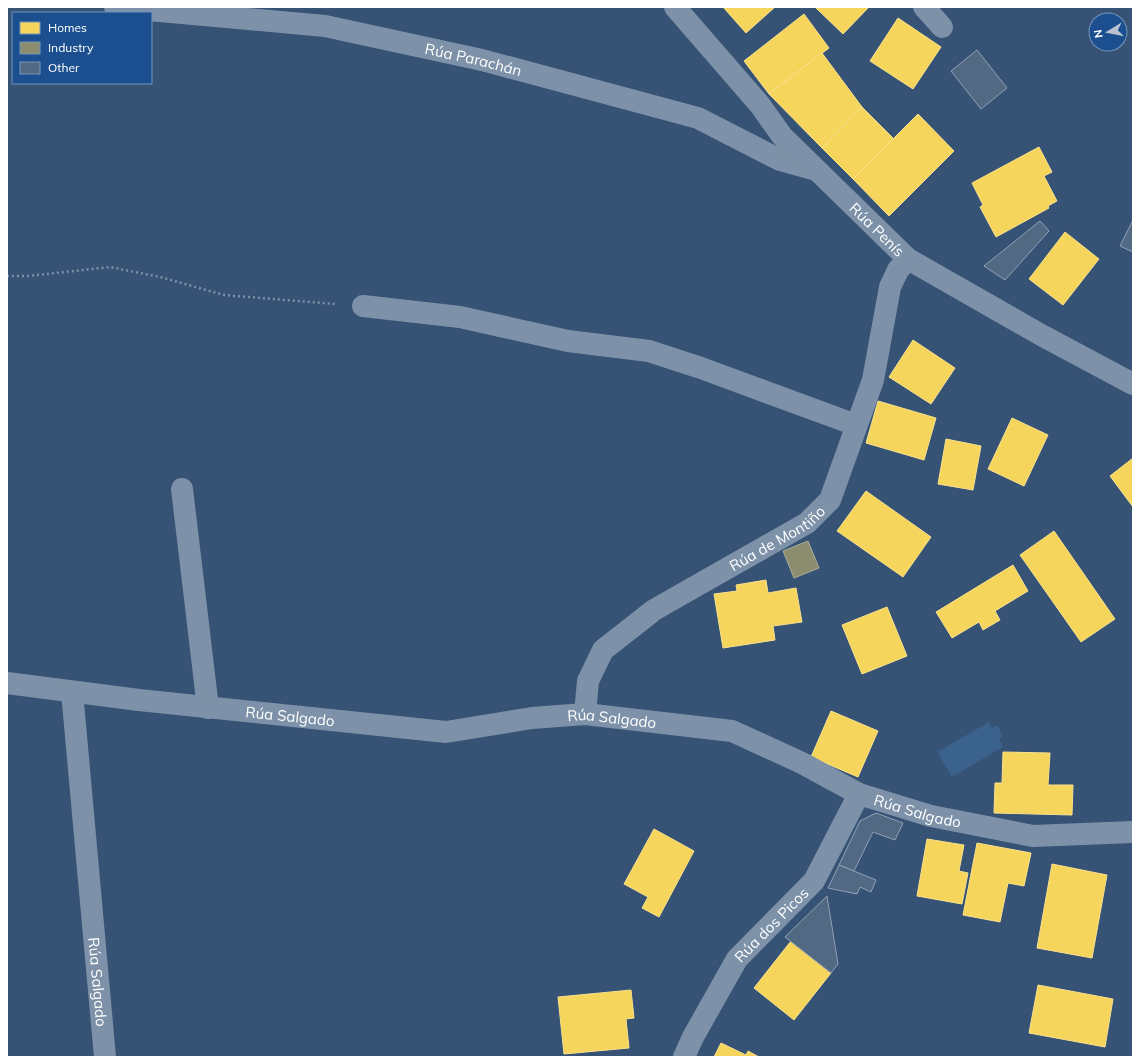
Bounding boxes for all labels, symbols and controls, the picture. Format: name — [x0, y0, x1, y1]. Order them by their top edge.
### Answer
legend — [12, 12, 152, 84]
north arrow — [1088, 12, 1128, 52]
text: Homes — [48, 20, 87, 35]
text: N — [1091, 28, 1106, 39]
street label: Rúa Parachán — [423, 38, 524, 80]
text: Industry — [48, 40, 94, 55]
text: Other — [48, 60, 80, 75]
street label: Rúa Penís — [846, 198, 909, 260]
street label: Rúa de Montiño — [726, 501, 829, 575]
street label: Rúa Salgado — [245, 702, 336, 730]
street label: Rúa Salgado — [567, 704, 657, 732]
street label: Rúa Salgado — [872, 790, 963, 831]
street label: Rúa dos Picos — [730, 883, 812, 966]
street label: Rúa Salgado — [85, 936, 112, 1027]

